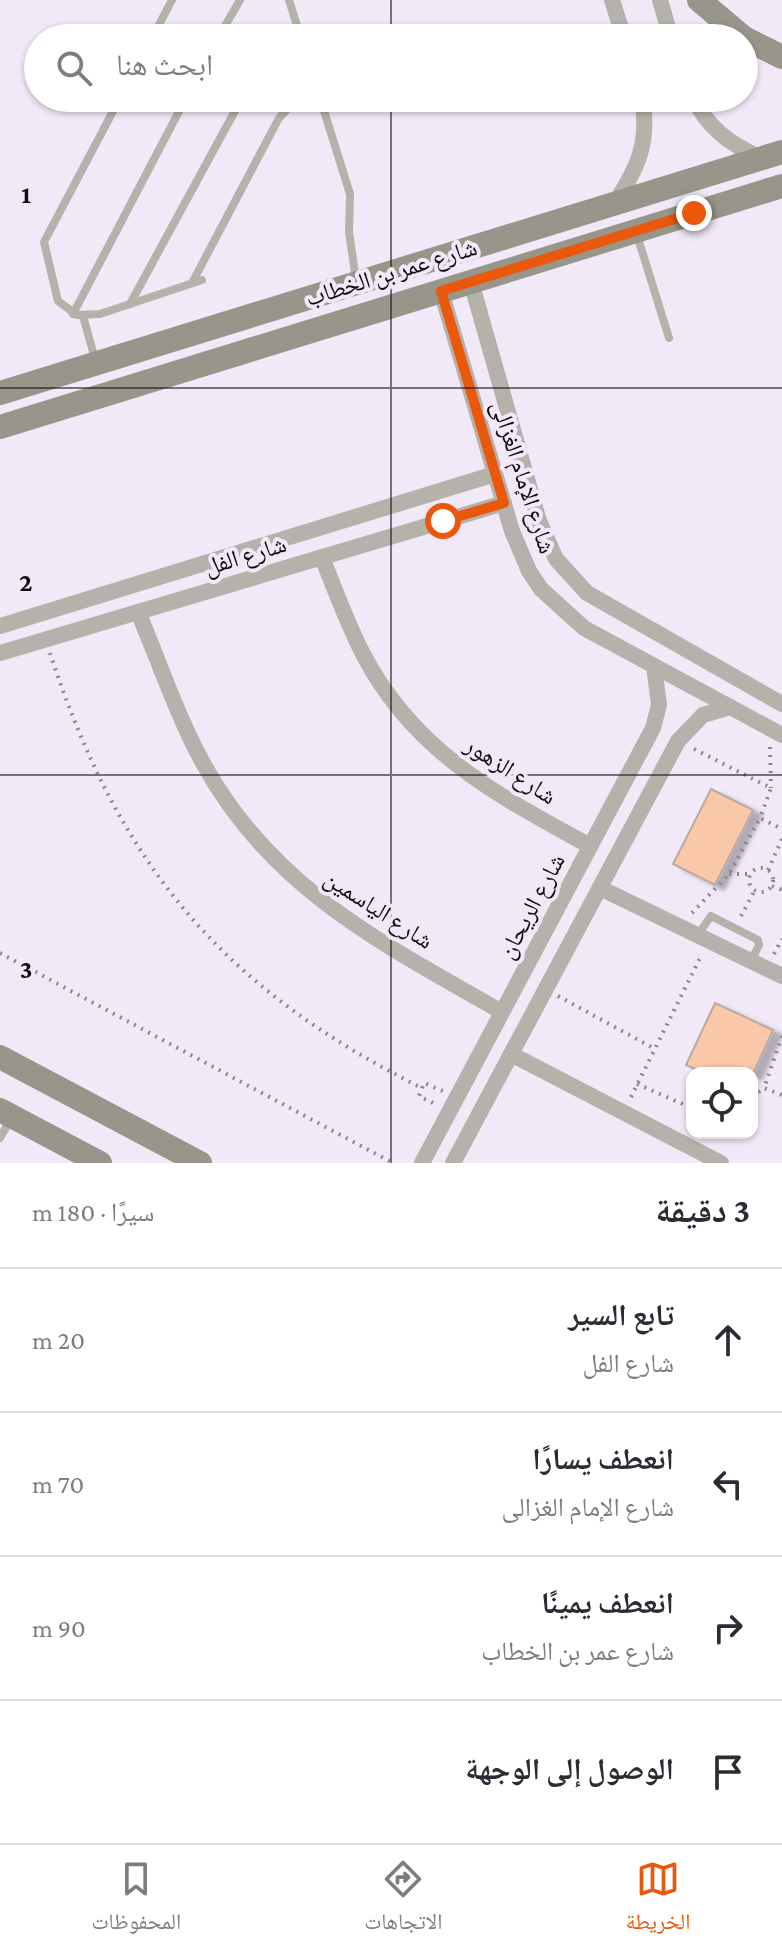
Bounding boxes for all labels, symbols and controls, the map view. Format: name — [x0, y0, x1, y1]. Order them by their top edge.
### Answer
search box — [24, 24, 758, 112]
icon: search — [52, 46, 96, 90]
text: ابحث هنا — [116, 48, 213, 81]
text: 1 — [21, 180, 31, 209]
route end — [676, 195, 712, 231]
street label: شارع عمر بن الخطاب — [302, 233, 481, 313]
street label: شارع الإمام الغزالى — [484, 397, 561, 558]
route start — [425, 503, 461, 539]
street label: شارع الفل — [201, 530, 290, 582]
text: 2 — [19, 568, 33, 597]
street label: شارع الزهور — [458, 730, 562, 811]
street label: شارع الريحان — [492, 849, 572, 964]
street label: شارع الياسمين — [319, 864, 438, 956]
text: 3 — [20, 955, 32, 984]
map controls — [686, 1067, 758, 1139]
button: locate — [686, 1067, 758, 1139]
text: 3 دقيقة — [655, 1192, 750, 1229]
text: سيرًا · 180 m — [32, 1198, 154, 1227]
text: تابع السير — [568, 1298, 674, 1331]
icon: ahead — [706, 1318, 750, 1362]
text: 20 m — [32, 1326, 85, 1355]
text: شارع الفل — [583, 1349, 674, 1378]
text: انعطف يسارًا — [532, 1442, 674, 1475]
icon: left — [706, 1462, 750, 1506]
text: 70 m — [32, 1470, 84, 1499]
text: شارع الإمام الغزالى — [501, 1493, 674, 1522]
text: انعطف يمينًا — [541, 1586, 674, 1619]
icon: right — [706, 1606, 750, 1650]
text: 90 m — [32, 1614, 86, 1643]
text: شارع عمر بن الخطاب — [481, 1637, 674, 1666]
icon: arrive — [706, 1750, 750, 1794]
text: الوصول إلى الوجهة — [465, 1752, 674, 1785]
tab: المحفوظات — [92, 1857, 181, 1943]
tab: الاتجاهات — [364, 1857, 442, 1943]
tab: الخريطة — [626, 1857, 690, 1943]

